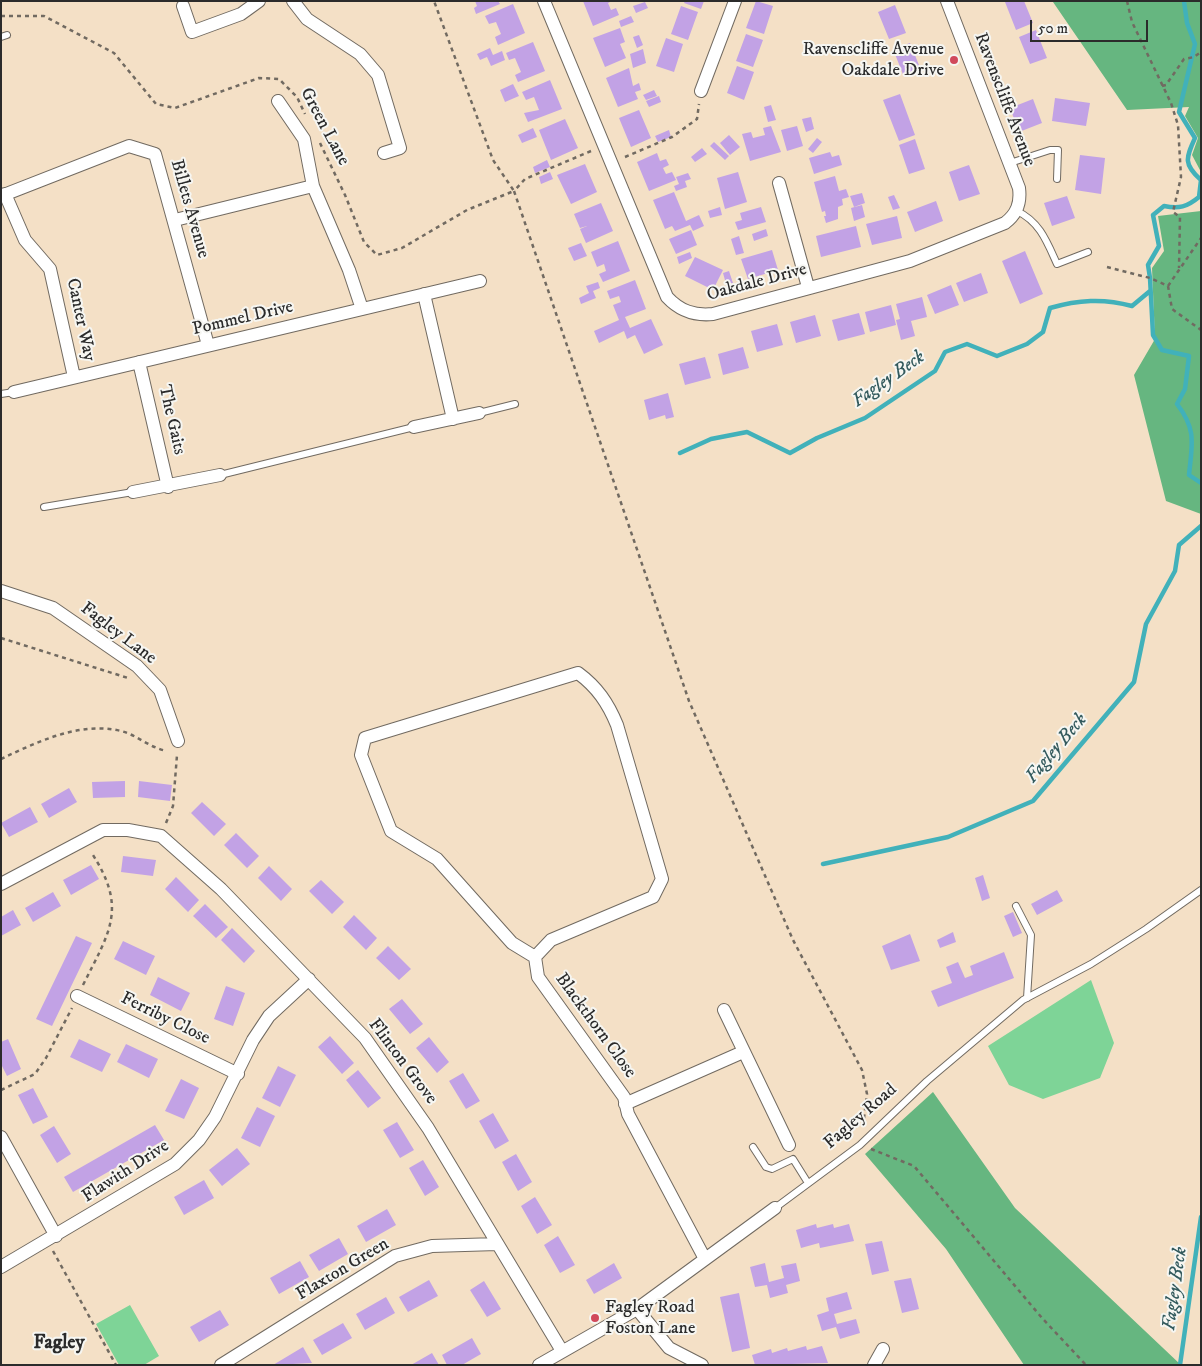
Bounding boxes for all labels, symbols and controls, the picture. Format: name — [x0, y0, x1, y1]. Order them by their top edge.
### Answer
scale bar — [1032, 10, 1150, 42]
text: 50 m — [1038, 19, 1068, 38]
street label: Ravenscliffe Avenue — [969, 30, 1039, 170]
place label: Ravenscliffe Avenue Oakdale Drive — [803, 39, 944, 82]
marker: Ravenscliffe Avenue Oakdale Drive — [948, 54, 960, 66]
street label: Green Lane — [295, 84, 353, 170]
street label: Billets Avenue — [165, 157, 213, 261]
street label: Oakdale Drive — [705, 259, 809, 307]
street label: Canter Way — [61, 277, 99, 363]
street label: Pommel Drive — [191, 297, 295, 341]
water label: Fagley Beck — [848, 347, 930, 413]
street label: The Gaits — [153, 383, 189, 457]
street label: Fagley Lane — [76, 598, 160, 670]
water label: Fagley Beck — [1021, 710, 1093, 788]
street label: Blackthorn Close — [550, 969, 640, 1083]
street label: Ferriby Close — [117, 988, 213, 1050]
street label: Flinton Grove — [363, 1015, 441, 1109]
street label: Fagley Road — [820, 1080, 902, 1154]
street label: Flawith Drive — [79, 1136, 173, 1208]
street label: Flaxton Green — [293, 1234, 393, 1306]
water label: Fagley Beck — [1159, 1246, 1193, 1332]
place label: Fagley Road Foston Lane — [605, 1297, 695, 1340]
marker: Fagley Road Foston Lane — [589, 1312, 601, 1324]
district label: Fagley — [34, 1333, 84, 1355]

